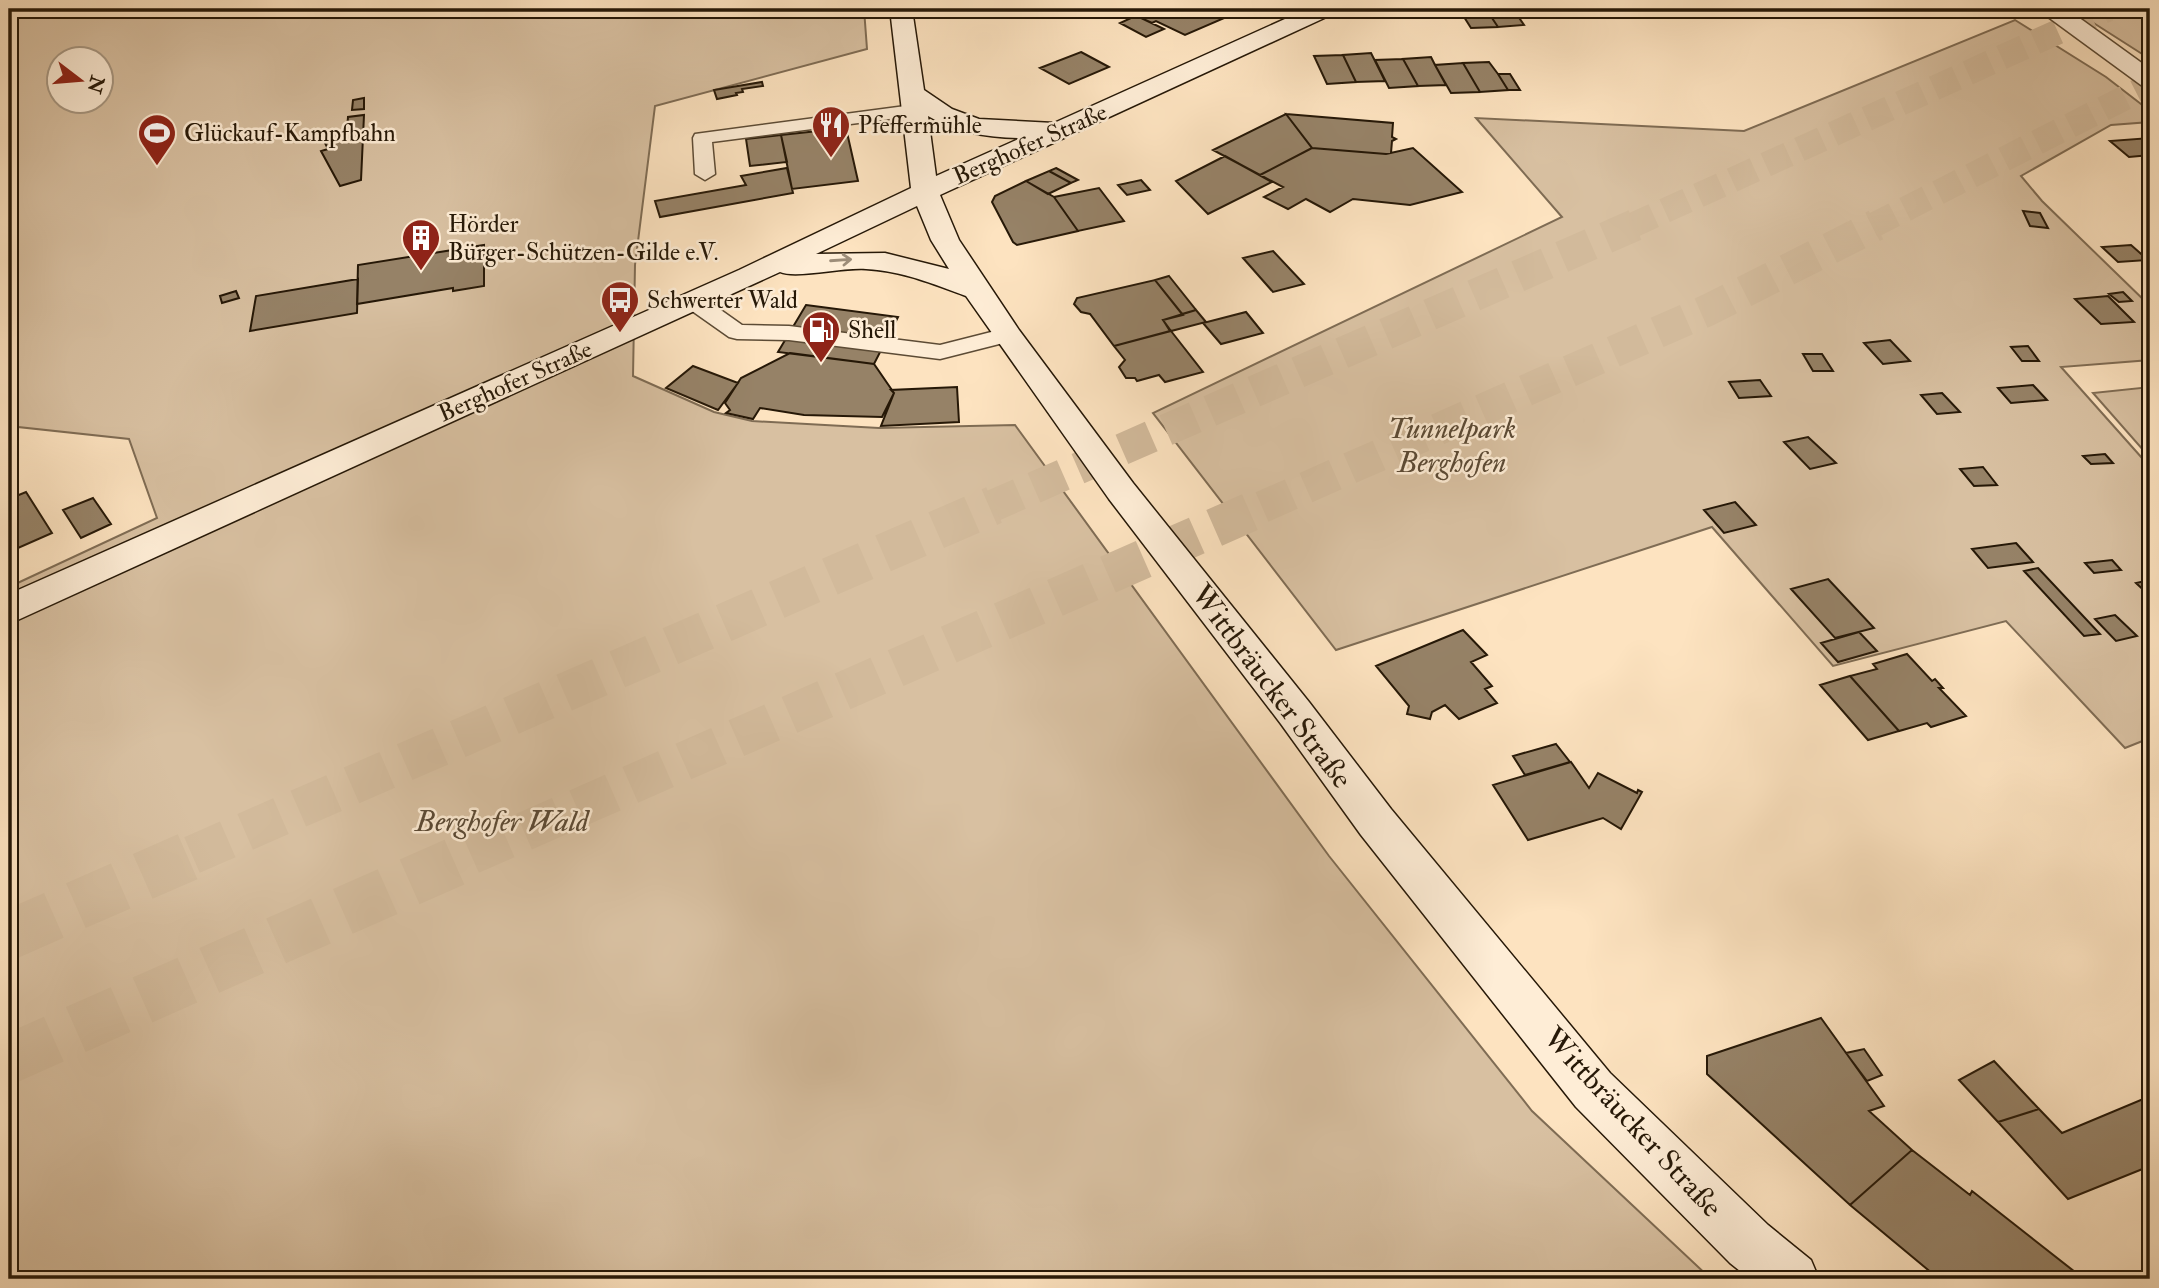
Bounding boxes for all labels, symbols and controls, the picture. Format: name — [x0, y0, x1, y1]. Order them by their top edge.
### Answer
north arrow — [46, 46, 116, 116]
text: N — [81, 72, 110, 97]
street label: Berghofer Straße — [948, 97, 1112, 192]
restaurant icon: Pfeffermühle — [810, 104, 852, 159]
place label: Pfeffermühle — [858, 110, 982, 141]
sports icon: Glückauf-Kampfbahn — [136, 112, 178, 167]
place label: Glückauf-Kampfbahn — [184, 118, 396, 149]
place label: Hörder Bürger-Schützen-Gilde e.V. — [448, 209, 718, 268]
building icon: Hörder Bürger-Schützen-Gilde e.V. — [400, 217, 442, 272]
one-way arrow — [829, 254, 852, 267]
bus stop icon: Schwerter Wald — [599, 279, 641, 334]
place label: Schwerter Wald — [647, 285, 798, 316]
fuel station icon: Shell — [800, 309, 842, 364]
place label: Shell — [848, 315, 896, 346]
street label: Berghofer Straße — [433, 334, 597, 429]
park label: Tunnelpark Berghofen — [1388, 410, 1516, 481]
street label: Wittbräucker Straße — [1182, 576, 1360, 796]
park label: Berghofer Wald — [413, 803, 591, 840]
street label: Wittbräucker Straße — [1534, 1019, 1730, 1225]

